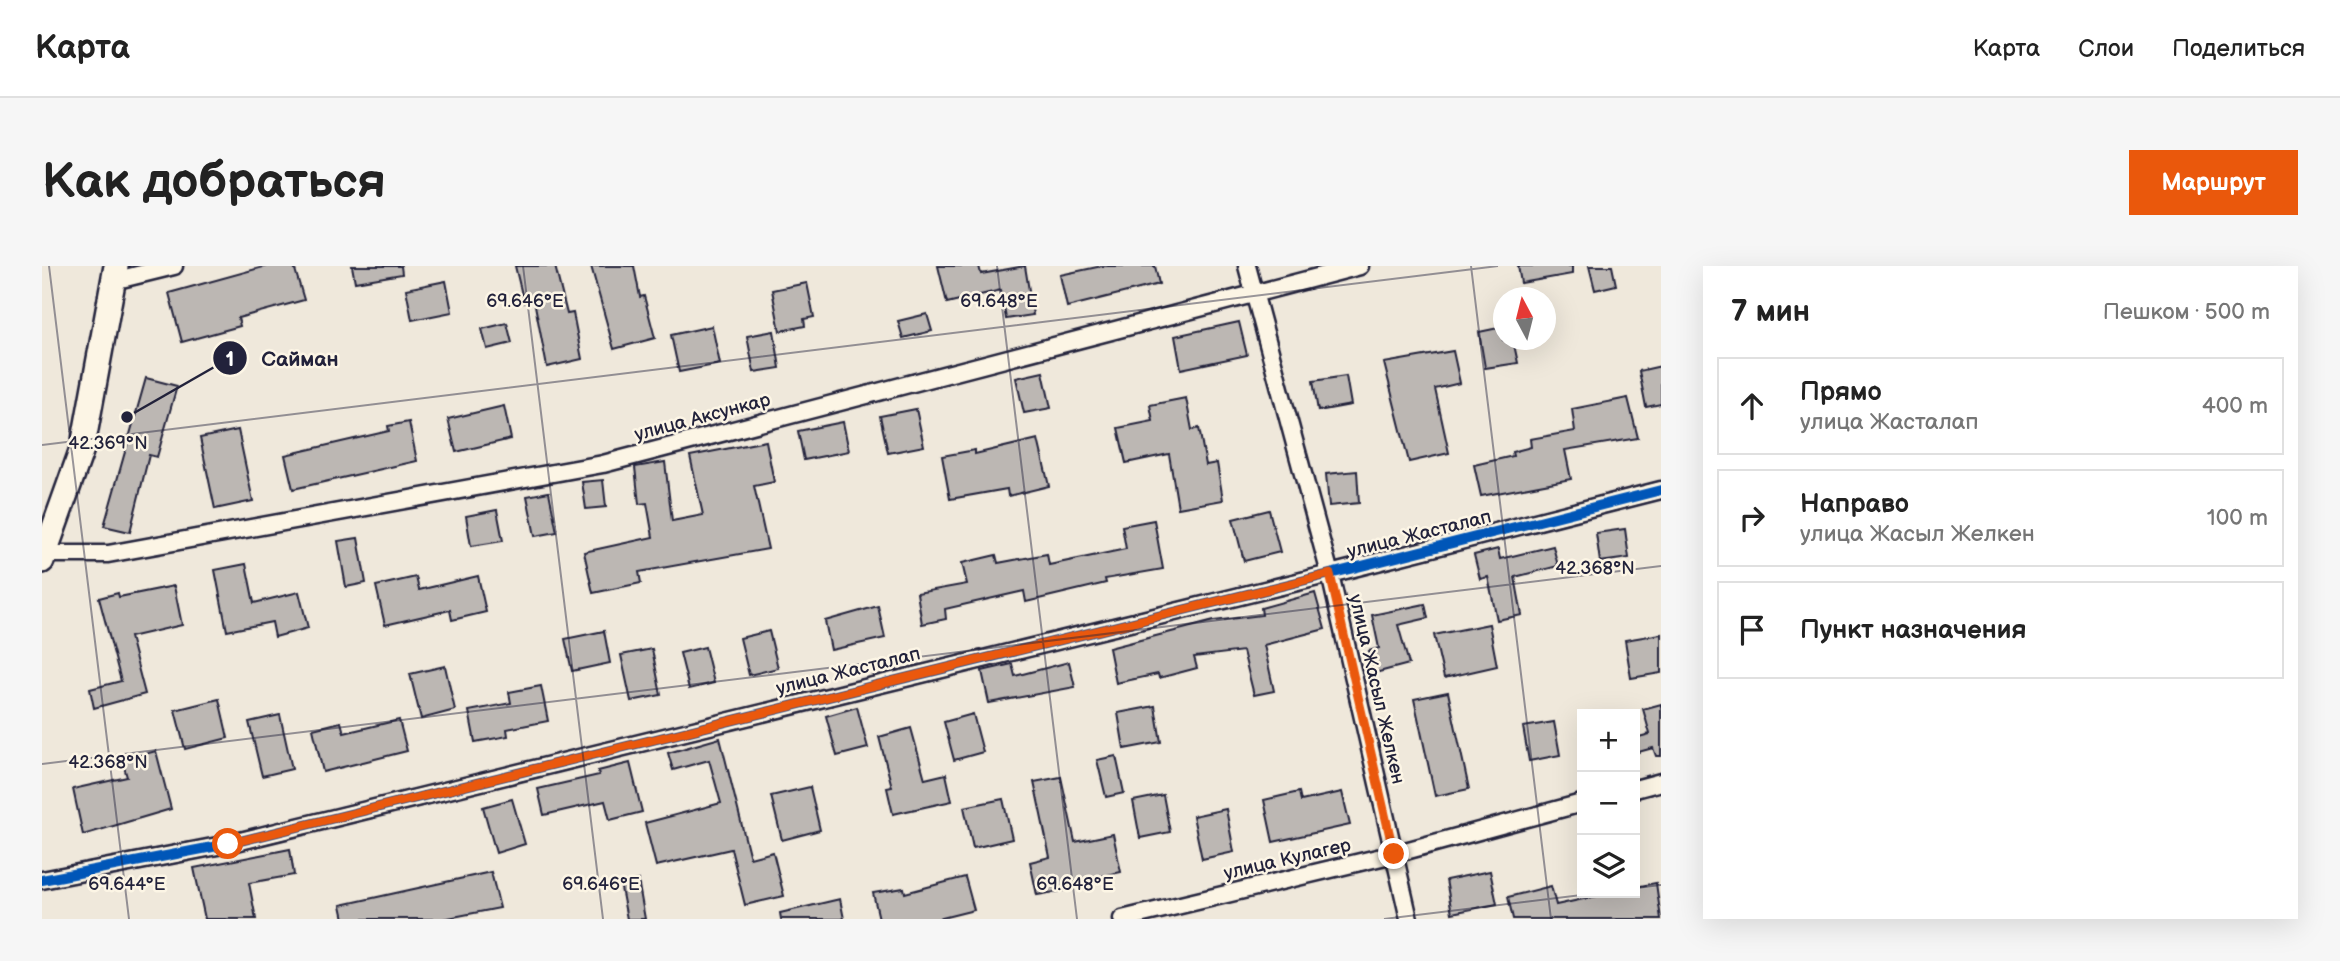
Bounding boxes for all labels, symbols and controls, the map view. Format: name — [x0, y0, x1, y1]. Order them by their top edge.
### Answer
text: Карта — [35, 28, 130, 68]
text: Карта — [1973, 34, 2040, 63]
text: Слои — [2078, 34, 2134, 63]
text: Поделиться — [2172, 34, 2305, 63]
button: Маршрут — [2129, 150, 2298, 215]
text: Как добраться — [42, 153, 386, 212]
north arrow — [1493, 287, 1556, 350]
text: 69.646°E — [486, 291, 564, 312]
text: 69.648°E — [960, 291, 1038, 312]
text: 7 мин — [1731, 294, 1810, 330]
text: Пешком · 500 m — [2103, 298, 2270, 326]
callout: Сайман — [212, 337, 352, 379]
text: 1 — [226, 347, 234, 372]
text: Сайман — [261, 347, 339, 372]
text: Прямо — [1800, 377, 1882, 408]
icon: ahead — [1733, 387, 1771, 425]
street label: улица Аксункар — [632, 388, 773, 447]
text: 400 m — [2202, 392, 2268, 420]
text: улица Жасталап — [1800, 408, 1979, 436]
text: 42.369°N — [68, 433, 148, 454]
text: Направо — [1800, 489, 1909, 520]
icon: right — [1733, 499, 1771, 537]
text: 100 m — [2207, 504, 2268, 532]
street label: улица Жасталап — [1345, 505, 1494, 563]
text: улица Жасыл Желкен — [1800, 520, 2035, 548]
text: 42.368°N — [1555, 558, 1635, 579]
street label: улица Жасыл Желкен — [1344, 592, 1410, 786]
icon: arrive — [1733, 611, 1771, 649]
text: Пункт назначения — [1800, 615, 2026, 646]
street label: улица Жасталап — [774, 642, 923, 700]
map controls — [1577, 709, 1640, 898]
button: + — [1577, 709, 1640, 772]
text: 42.368°N — [68, 752, 148, 773]
button: − — [1577, 772, 1640, 835]
route start — [212, 828, 243, 859]
street label: улица Кулагер — [1222, 834, 1353, 885]
button: layers — [1577, 835, 1640, 898]
route end — [1378, 838, 1409, 869]
text: 69.644°E — [88, 874, 166, 895]
text: 69.646°E — [562, 874, 640, 895]
text: 69.648°E — [1036, 874, 1114, 895]

